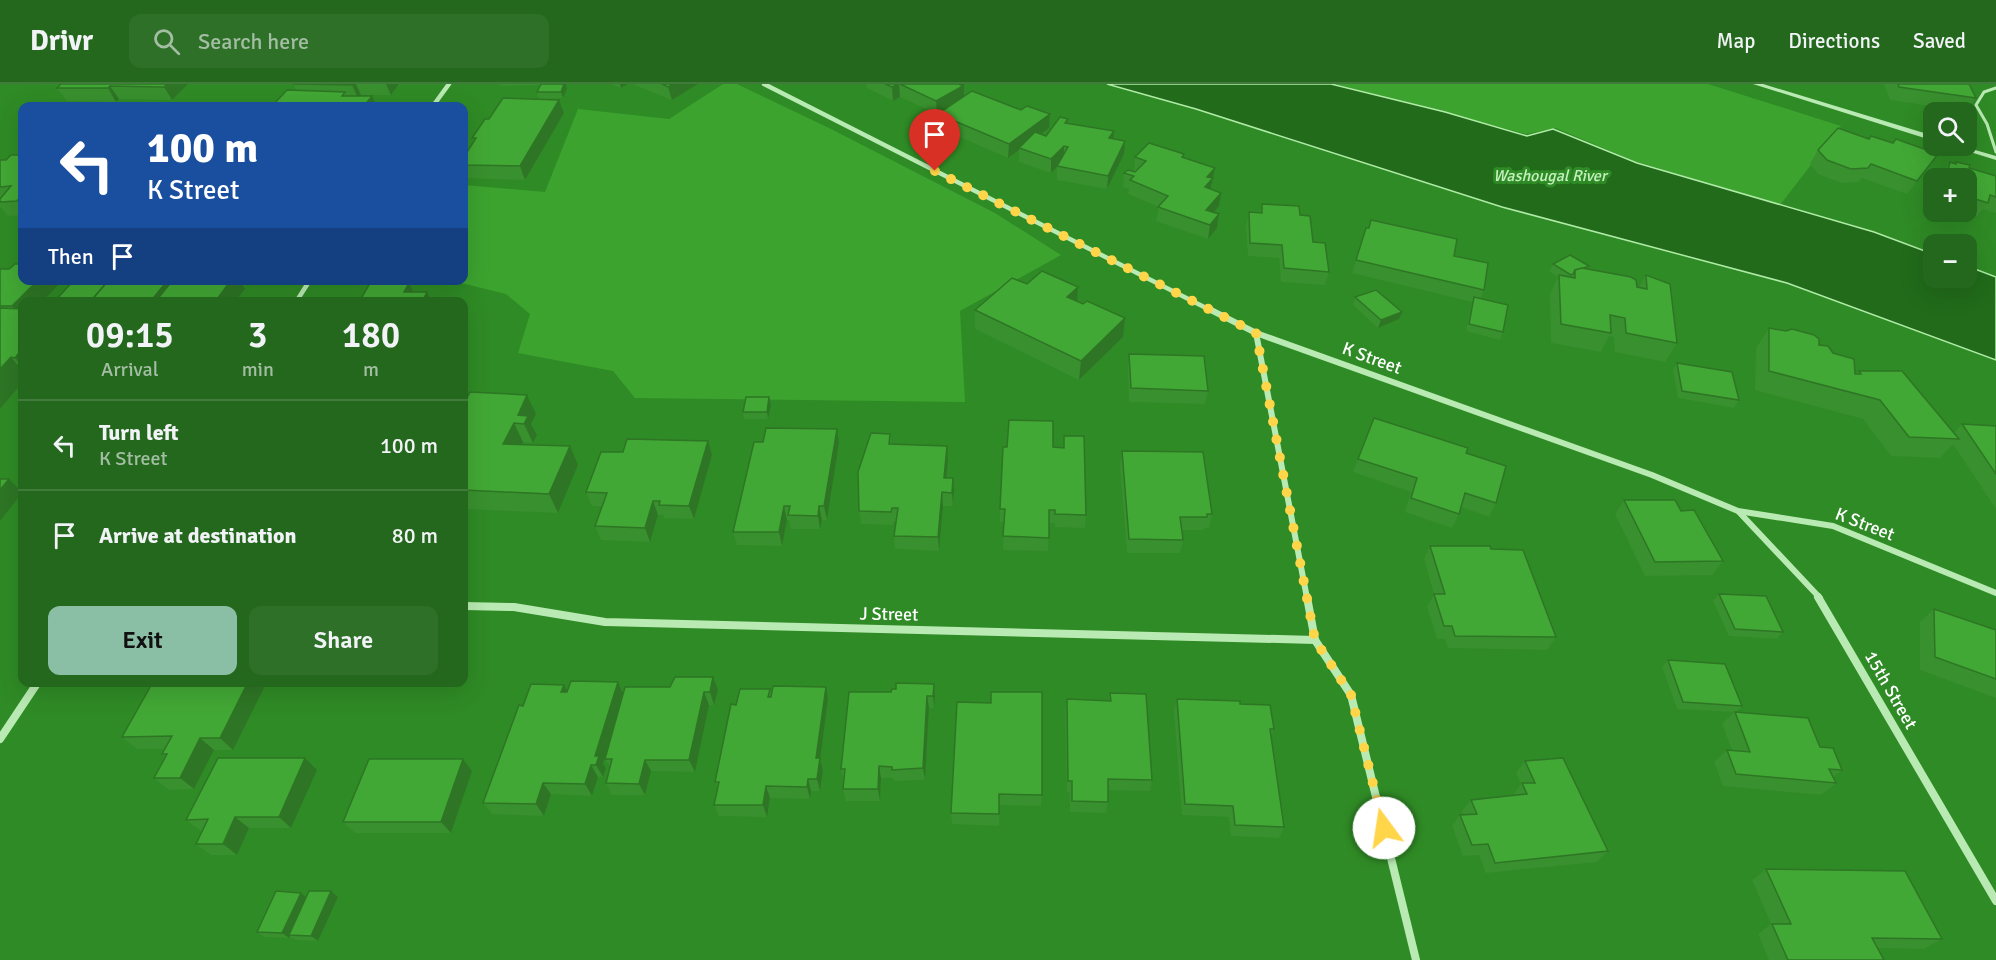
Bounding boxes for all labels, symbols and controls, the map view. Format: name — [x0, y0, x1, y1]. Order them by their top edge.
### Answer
search box — [129, 14, 549, 68]
text: Drivr — [30, 24, 93, 58]
icon: search — [150, 25, 183, 58]
text: Search here — [198, 28, 309, 55]
text: Map — [1717, 28, 1755, 54]
text: Directions — [1788, 28, 1880, 54]
text: Saved — [1913, 28, 1966, 54]
map controls — [1923, 102, 1977, 288]
button: search — [1923, 102, 1977, 156]
pin — [909, 109, 960, 171]
icon: arrive — [918, 118, 951, 151]
text: 100 m — [147, 123, 258, 174]
icon: left — [48, 126, 126, 204]
water label: Washougal River — [1493, 166, 1609, 186]
button: + — [1923, 168, 1977, 222]
text: K Street — [147, 174, 239, 207]
button: − — [1923, 234, 1977, 288]
icon: arrive — [106, 240, 139, 273]
text: Then — [48, 243, 94, 270]
text: 09:15 — [86, 313, 174, 358]
text: 3 — [248, 313, 268, 358]
text: 180 — [342, 313, 400, 358]
street label: K Street — [1339, 337, 1405, 379]
text: Arrival — [101, 357, 159, 382]
text: min — [242, 357, 274, 382]
text: m — [363, 357, 379, 382]
text: Turn left — [99, 419, 179, 446]
icon: left — [48, 429, 81, 462]
text: 100 m — [380, 432, 438, 459]
text: K Street — [99, 446, 167, 471]
street label: K Street — [1832, 503, 1898, 545]
icon: arrive — [48, 519, 81, 552]
text: Arrive at destination — [99, 522, 296, 549]
text: 80 m — [392, 522, 438, 549]
street label: J Street — [859, 602, 919, 626]
button: Exit — [48, 606, 237, 675]
button: Share — [249, 606, 438, 675]
street label: 15th Street — [1860, 647, 1922, 733]
position arrow — [1352, 796, 1416, 860]

